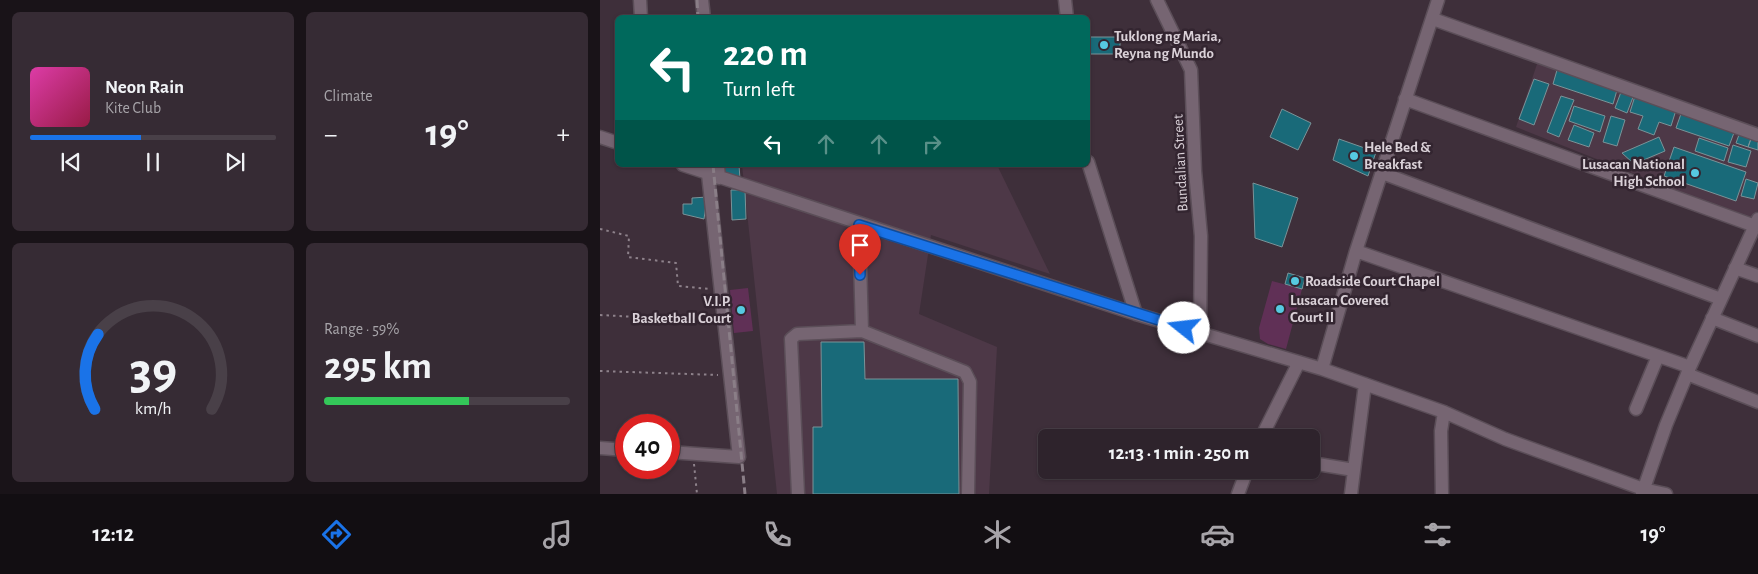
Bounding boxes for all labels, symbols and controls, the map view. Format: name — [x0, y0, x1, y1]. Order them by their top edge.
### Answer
place label: Tuklong ng Maria, Reyna ng Mundo — [1114, 29, 1221, 61]
icon: left — [640, 35, 705, 100]
text: 220 m — [723, 37, 808, 72]
marker: Tuklong ng Maria, Reyna ng Mundo — [1098, 39, 1110, 51]
text: Neon Rain — [105, 78, 184, 97]
text: Turn left — [723, 78, 795, 100]
text: Climate — [324, 88, 373, 104]
text: Kite Club — [105, 100, 161, 116]
street label: Bundalian Street — [1170, 114, 1191, 212]
text: 19° — [425, 115, 469, 153]
text: − — [324, 121, 337, 149]
text: + — [557, 121, 570, 149]
icon: left — [759, 130, 787, 158]
icon: ahead — [812, 130, 840, 158]
icon: ahead — [865, 130, 893, 158]
icon: right — [918, 130, 946, 158]
place label: Hele Bed & Breakfast — [1364, 140, 1431, 172]
icon: previous — [57, 148, 85, 176]
icon: pause — [139, 148, 167, 176]
icon: next — [221, 148, 249, 176]
marker: Hele Bed & Breakfast — [1348, 150, 1360, 162]
place label: Lusacan National High School — [1582, 157, 1685, 189]
marker: Lusacan National High School — [1689, 167, 1701, 179]
pin — [839, 224, 881, 275]
icon: arrive — [846, 231, 874, 259]
place label: Roadside Court Chapel — [1305, 274, 1440, 289]
marker: Roadside Court Chapel — [1289, 275, 1301, 287]
place label: Lusacan Covered Court II — [1290, 293, 1389, 325]
place label: V.I.P. Basketball Court — [632, 294, 731, 326]
position arrow — [1157, 301, 1209, 353]
marker: Lusacan Covered Court II — [1274, 303, 1286, 315]
marker: V.I.P. Basketball Court — [735, 304, 747, 316]
text: Range · 59% — [324, 321, 400, 337]
text: 39 — [129, 346, 177, 398]
text: 295 km — [324, 348, 432, 386]
text: km/h — [135, 400, 171, 418]
speed limit sign: 40 — [615, 414, 680, 479]
text: 12:13 · 1 min · 250 m — [1109, 444, 1249, 463]
icon: directions — [319, 517, 354, 552]
icon: music — [540, 517, 575, 552]
icon: phone — [760, 517, 795, 552]
icon: climate — [980, 517, 1015, 552]
icon: car — [1200, 517, 1235, 552]
icon: filters — [1420, 517, 1455, 552]
text: 12:12 — [93, 523, 134, 545]
text: 19° — [1640, 523, 1665, 545]

